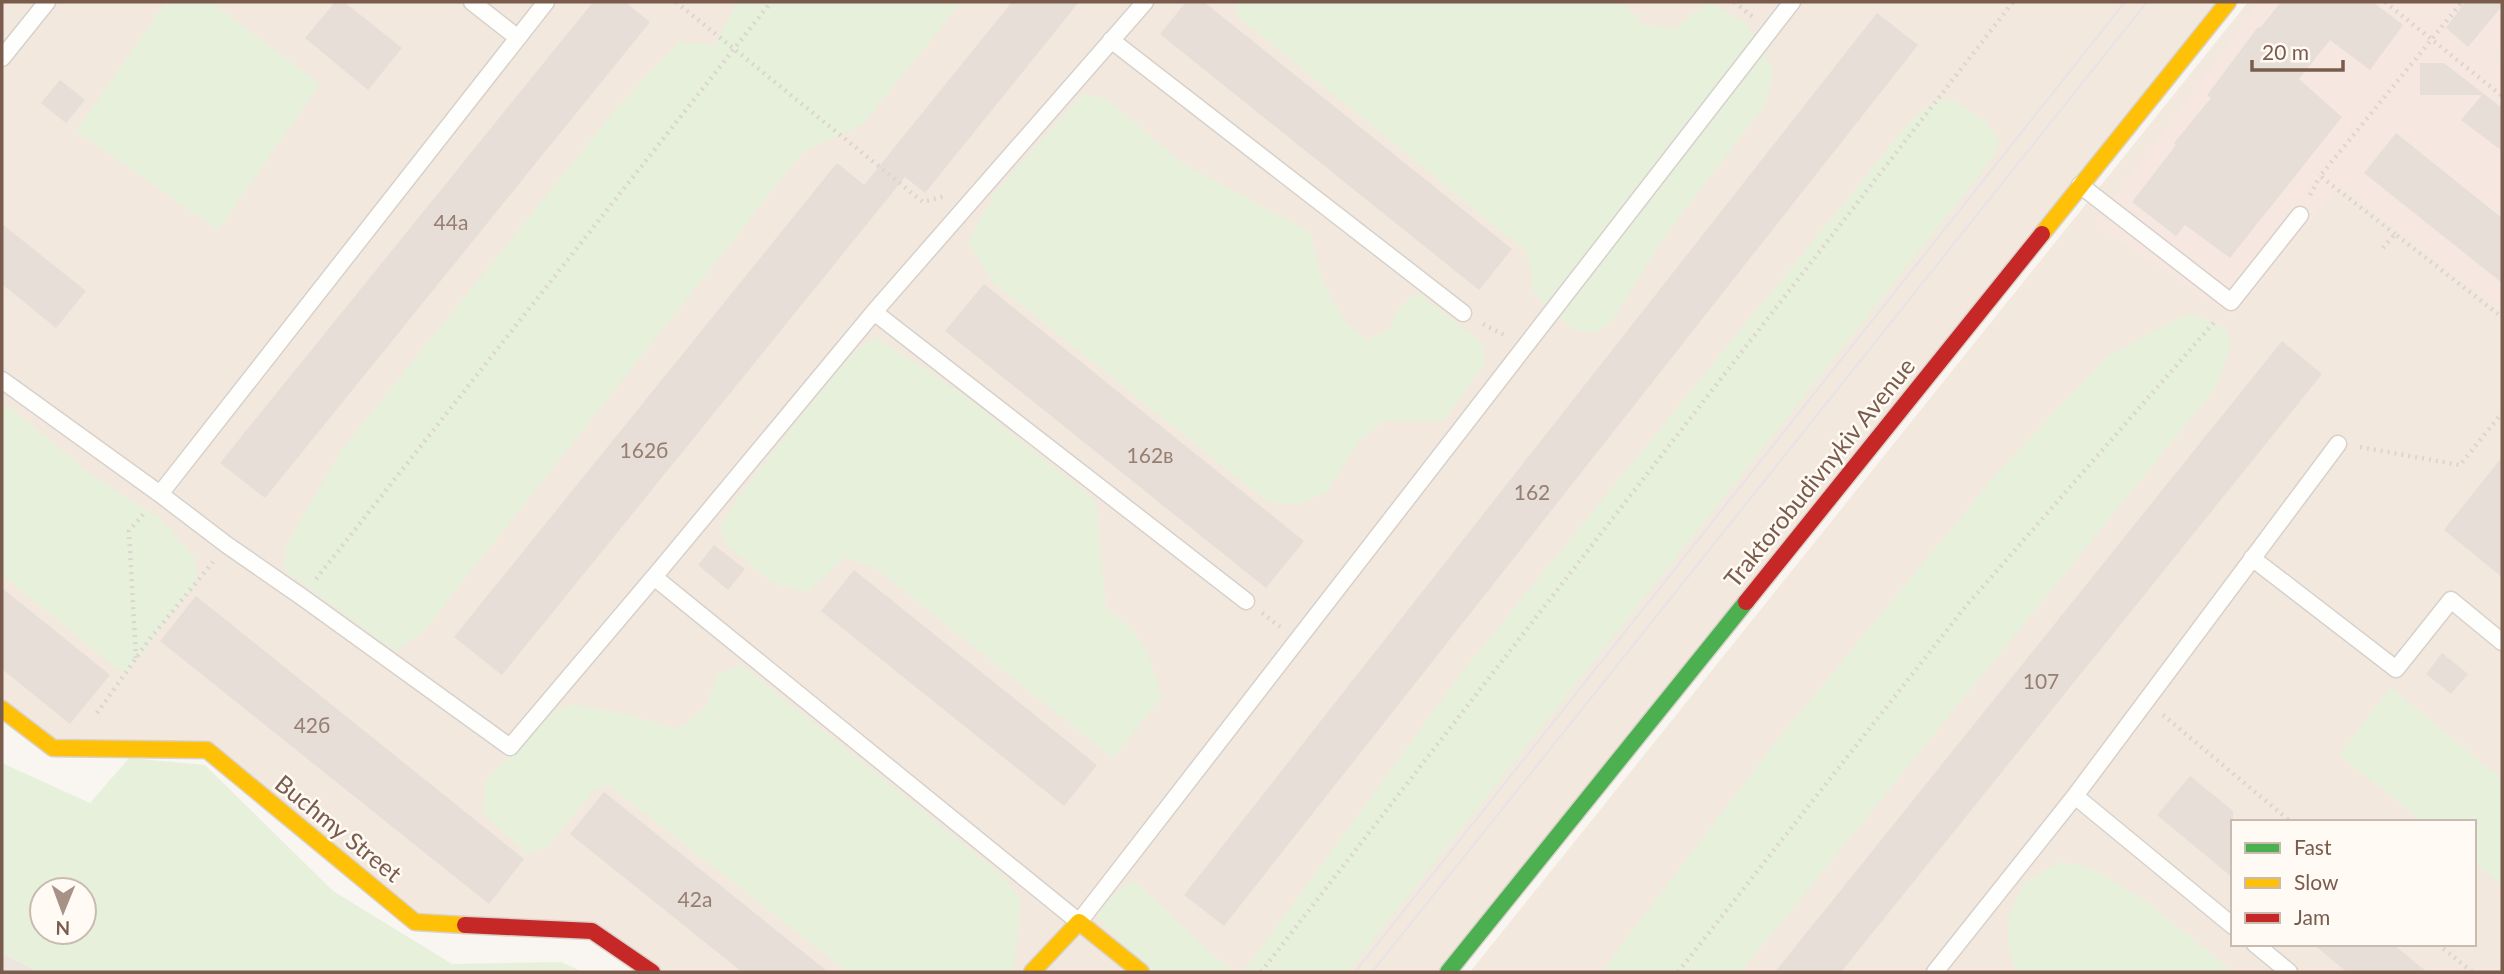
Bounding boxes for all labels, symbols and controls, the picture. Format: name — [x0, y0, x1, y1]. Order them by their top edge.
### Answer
scale bar — [2252, 28, 2343, 72]
text: 20 m — [2262, 39, 2309, 64]
house number: 44а — [434, 209, 468, 234]
street label: Traktorobudivnykiv Avenue — [1717, 352, 1920, 593]
house number: 162б — [620, 437, 668, 462]
house number: 162в — [1127, 442, 1173, 467]
house number: 162 — [1514, 479, 1550, 504]
house number: 107 — [2023, 668, 2059, 693]
house number: 42б — [294, 712, 330, 737]
street label: Buchmy Street — [270, 768, 408, 888]
legend — [2231, 820, 2476, 946]
text: Fast — [2294, 834, 2332, 859]
text: Slow — [2294, 869, 2339, 894]
north arrow — [28, 876, 98, 946]
house number: 42а — [678, 886, 712, 911]
text: Jam — [2294, 904, 2330, 929]
text: N — [55, 917, 70, 940]

